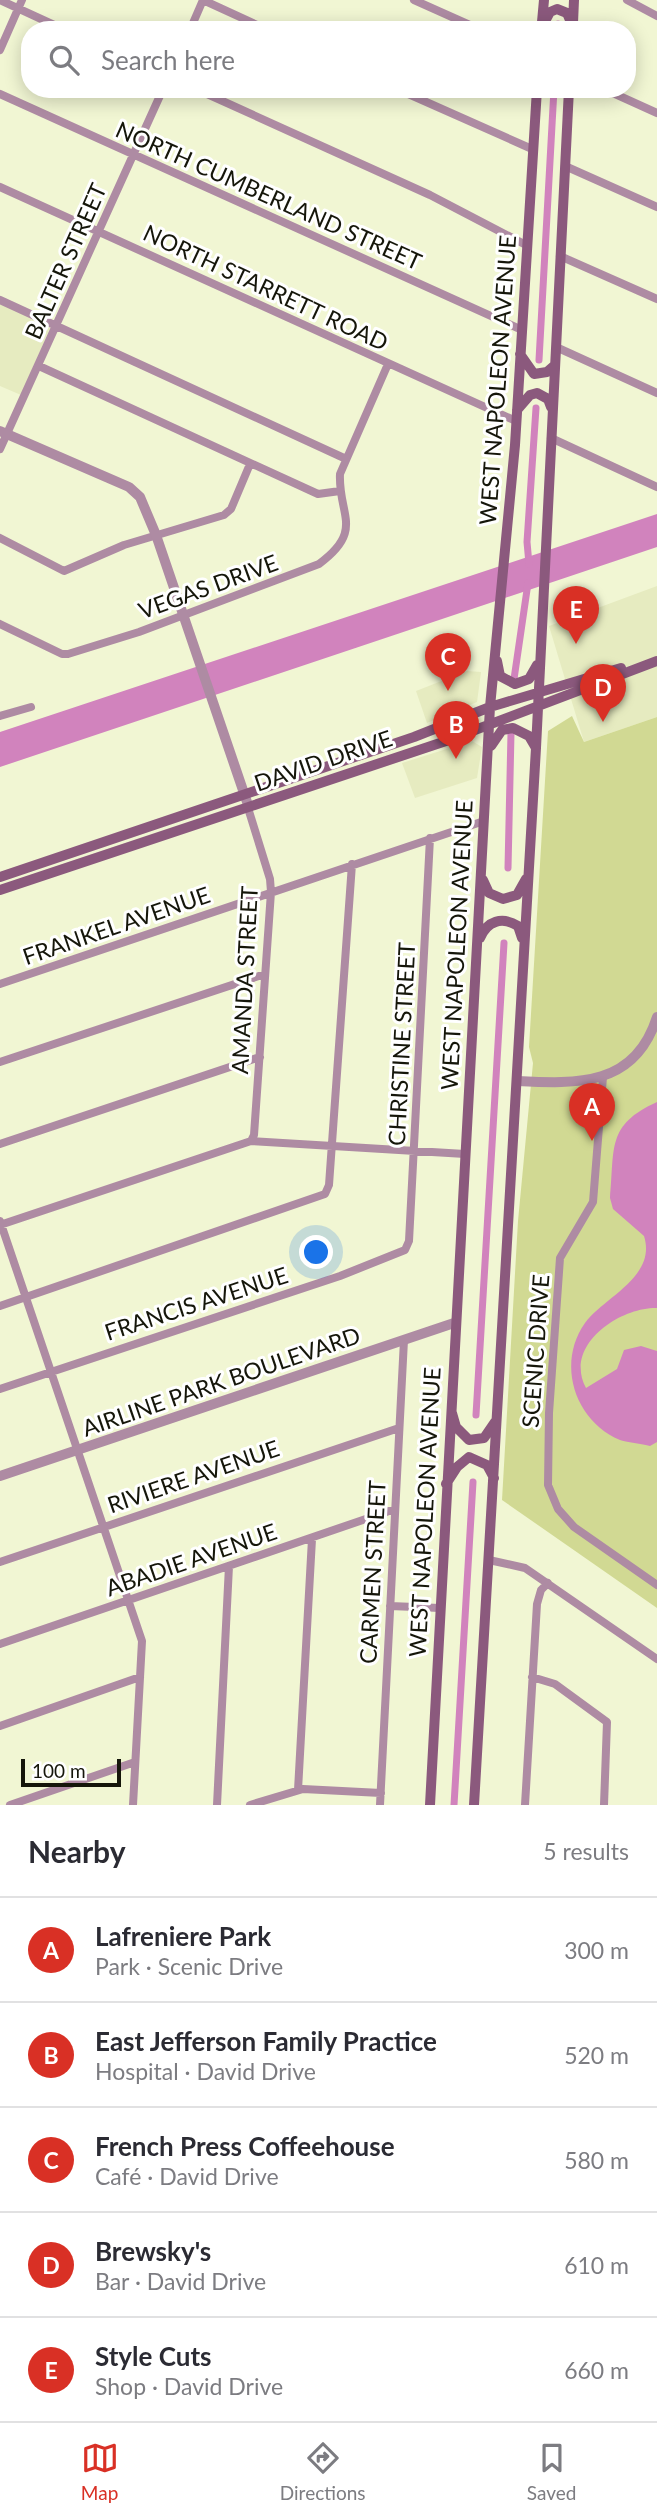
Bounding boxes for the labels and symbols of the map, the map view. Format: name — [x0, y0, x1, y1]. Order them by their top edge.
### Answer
street label: NORTH CUMBERLAND STREET — [112, 115, 427, 275]
street label: BALTER STREET — [18, 178, 112, 343]
street label: NORTH STARRETT ROAD — [139, 218, 393, 356]
street label: WEST NAPOLEON AVENUE — [473, 234, 521, 526]
street label: VEGAS DRIVE — [134, 548, 282, 624]
pin: E — [553, 586, 599, 644]
pin: C — [425, 633, 471, 691]
pin: D — [580, 664, 626, 722]
pin: B — [433, 701, 479, 759]
street label: DAVID DRIVE — [250, 723, 396, 797]
street label: WEST NAPOLEON AVENUE — [434, 799, 478, 1091]
street label: FRANKEL AVENUE — [19, 880, 213, 970]
street label: AMANDA STREET — [225, 885, 263, 1075]
street label: CHRISTINE STREET — [382, 941, 420, 1146]
pin: A — [569, 1083, 615, 1141]
your location — [299, 1235, 333, 1269]
street label: FRANCIS AVENUE — [101, 1260, 291, 1346]
street label: SCENIC DRIVE — [516, 1273, 554, 1429]
street label: AIRLINE PARK BOULEVARD — [78, 1320, 364, 1442]
street label: WEST NAPOLEON AVENUE — [402, 1366, 446, 1658]
street label: RIVIERE AVENUE — [103, 1433, 283, 1519]
street label: CARMEN STREET — [353, 1479, 391, 1665]
street label: ABADIE AVENUE — [102, 1517, 280, 1601]
scale bar — [21, 1756, 121, 1788]

